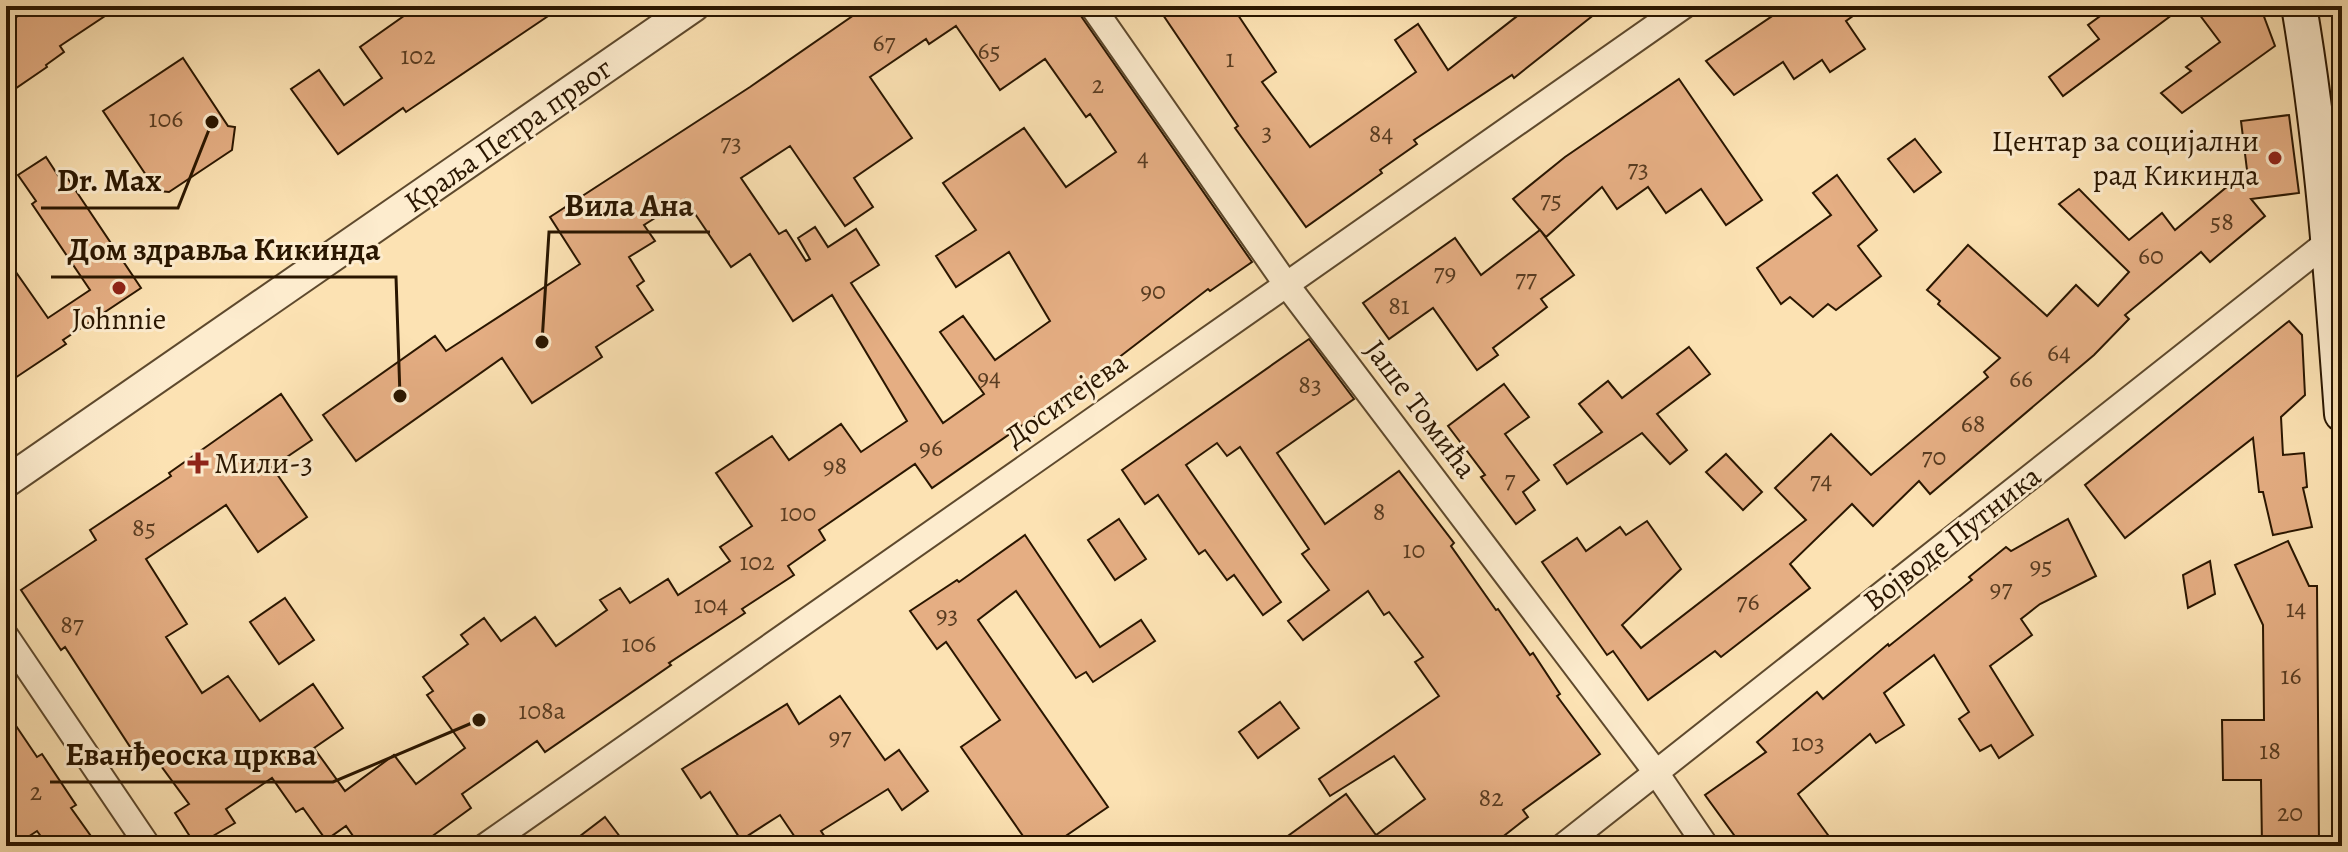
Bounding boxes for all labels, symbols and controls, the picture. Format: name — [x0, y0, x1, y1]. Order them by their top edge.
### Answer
house number: 67 — [873, 25, 896, 60]
house number: 65 — [977, 33, 1001, 68]
house number: 102 — [400, 38, 436, 73]
house number: 1 — [1226, 41, 1235, 76]
street label: Краља Петра првог — [396, 48, 620, 222]
house number: 2 — [1092, 67, 1104, 102]
house number: 106 — [149, 101, 183, 136]
house number: 3 — [1262, 114, 1272, 149]
house number: 84 — [1369, 116, 1393, 151]
place label: Центар за социјални рад Кикинда — [1992, 121, 2259, 195]
house number: 73 — [720, 125, 742, 160]
house number: 4 — [1137, 140, 1149, 175]
marker: Центар за социјални рад Кикинда — [2266, 149, 2284, 167]
house number: 73 — [1627, 151, 1649, 186]
callout: Dr. Max — [41, 152, 178, 208]
text: Dr. Max — [57, 158, 161, 202]
callout: Вила Ана — [549, 176, 710, 232]
house number: 75 — [1540, 182, 1562, 217]
text: Вила Ана — [564, 183, 695, 227]
house number: 58 — [2210, 204, 2234, 239]
callout: Дом здравља Кикинда — [51, 221, 396, 277]
text: Дом здравља Кикинда — [68, 227, 381, 271]
house number: 60 — [2138, 238, 2164, 273]
house number: 79 — [1434, 255, 1456, 290]
house number: 77 — [1515, 261, 1537, 296]
house number: 90 — [1140, 273, 1166, 308]
marker: Johnnie — [110, 279, 128, 297]
house number: 81 — [1388, 288, 1410, 323]
place label: Johnnie — [72, 299, 166, 339]
street label: Јаше Томића — [1356, 331, 1486, 487]
house number: 64 — [2047, 335, 2071, 370]
street label: Доситејева — [997, 342, 1135, 456]
house number: 94 — [977, 360, 1001, 395]
house number: 66 — [2009, 361, 2033, 396]
house number: 83 — [1298, 367, 1322, 402]
house number: 68 — [1961, 406, 1985, 441]
house number: 96 — [919, 430, 943, 465]
house number: 70 — [1922, 439, 1946, 474]
place label: Мили-3 — [214, 443, 313, 483]
house number: 98 — [823, 448, 847, 483]
marker: Мили-3 — [189, 454, 207, 472]
street label: Војводе Путника — [1855, 456, 2049, 620]
house number: 7 — [1505, 462, 1516, 497]
house number: 74 — [1810, 463, 1833, 498]
house number: 8 — [1373, 494, 1385, 529]
house number: 100 — [780, 495, 816, 530]
house number: 85 — [132, 510, 156, 545]
house number: 10 — [1403, 532, 1425, 567]
house number: 102 — [739, 544, 775, 579]
house number: 95 — [2029, 548, 2053, 583]
house number: 97 — [1990, 571, 2012, 606]
house number: 76 — [1737, 584, 1759, 619]
house number: 104 — [694, 587, 728, 622]
house number: 14 — [2286, 591, 2307, 626]
house number: 93 — [936, 597, 958, 632]
house number: 87 — [60, 607, 84, 642]
house number: 106 — [622, 626, 656, 661]
house number: 16 — [2281, 658, 2301, 693]
house number: 108a — [518, 693, 566, 728]
house number: 97 — [829, 719, 851, 754]
house number: 103 — [1791, 725, 1825, 760]
callout: Еванђеоска црква — [50, 726, 333, 782]
text: Еванђеоска црква — [65, 732, 318, 776]
house number: 18 — [2259, 733, 2281, 768]
house number: 2 — [30, 774, 42, 809]
house number: 82 — [1479, 780, 1503, 815]
house number: 20 — [2277, 795, 2303, 830]

